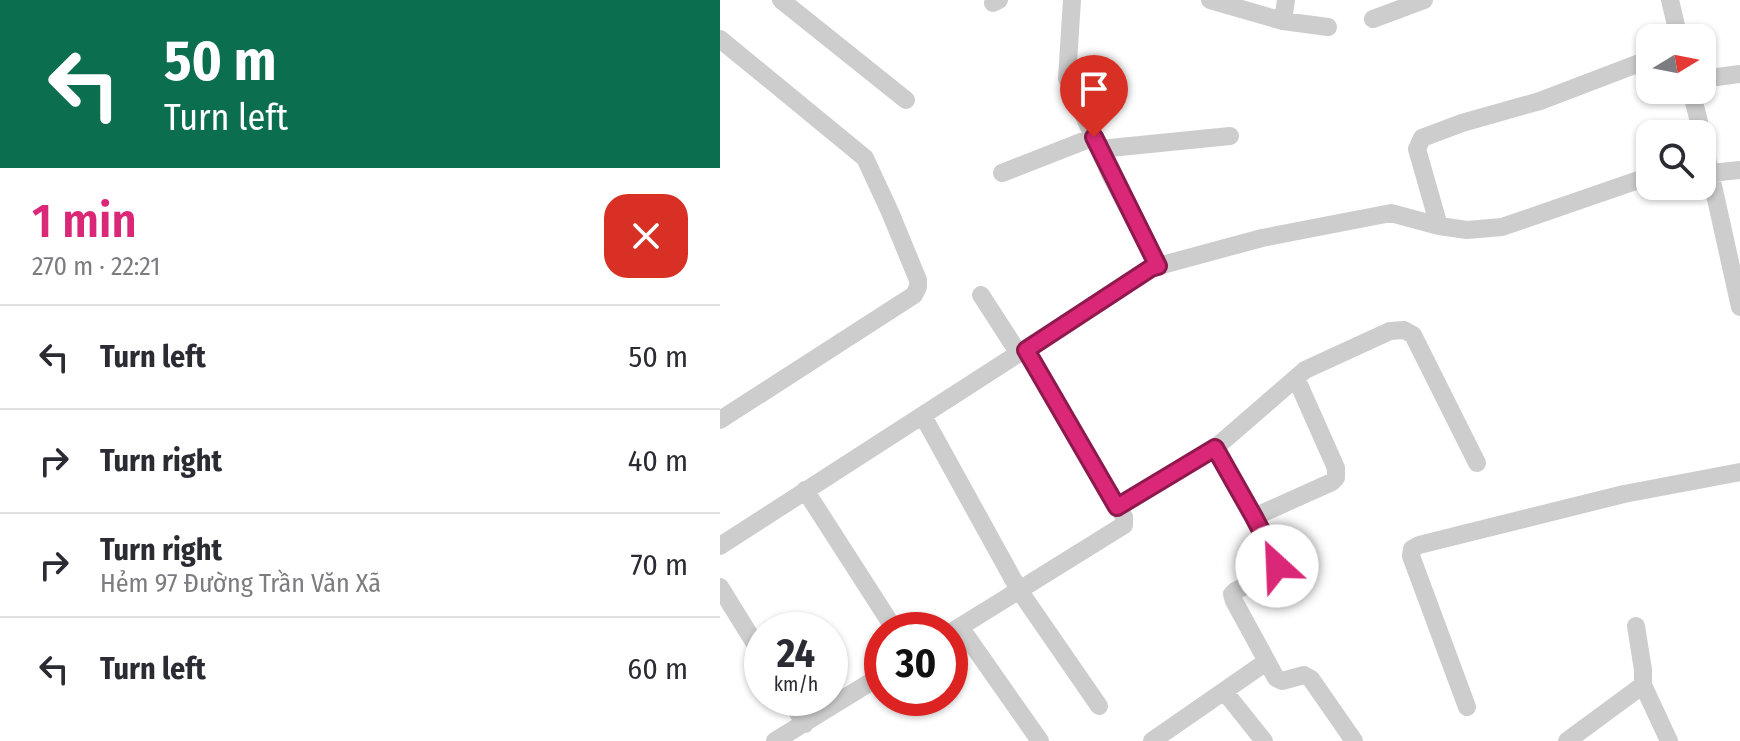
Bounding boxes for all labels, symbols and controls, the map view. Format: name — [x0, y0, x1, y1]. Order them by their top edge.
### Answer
north arrow — [1636, 24, 1716, 104]
map controls — [1636, 24, 1716, 200]
text: 50 m — [164, 28, 276, 95]
icon: left — [32, 32, 136, 136]
pin — [1060, 55, 1128, 137]
icon: arrive — [1072, 67, 1116, 111]
text: Turn left — [164, 96, 288, 140]
button: search — [1636, 120, 1716, 200]
text: 1 min — [32, 192, 137, 250]
button: close — [604, 194, 688, 278]
text: 270 m · 22:21 — [32, 251, 160, 282]
icon: left — [32, 335, 76, 379]
text: Turn left — [100, 339, 206, 375]
text: 50 m — [628, 339, 688, 375]
icon: right — [32, 439, 76, 483]
text: Turn right — [100, 443, 222, 479]
text: 40 m — [628, 443, 688, 479]
position arrow — [1235, 524, 1319, 608]
text: Turn right — [100, 532, 222, 568]
icon: right — [32, 543, 76, 587]
text: 70 m — [630, 547, 688, 583]
text: Hẻm 97 Đường Trần Văn Xã — [100, 568, 381, 599]
speed limit sign: 30 — [864, 612, 968, 716]
text: 24 — [777, 630, 815, 678]
icon: left — [32, 647, 76, 691]
text: Turn left — [100, 651, 206, 687]
text: 60 m — [627, 651, 688, 687]
text: km/h — [774, 672, 818, 696]

